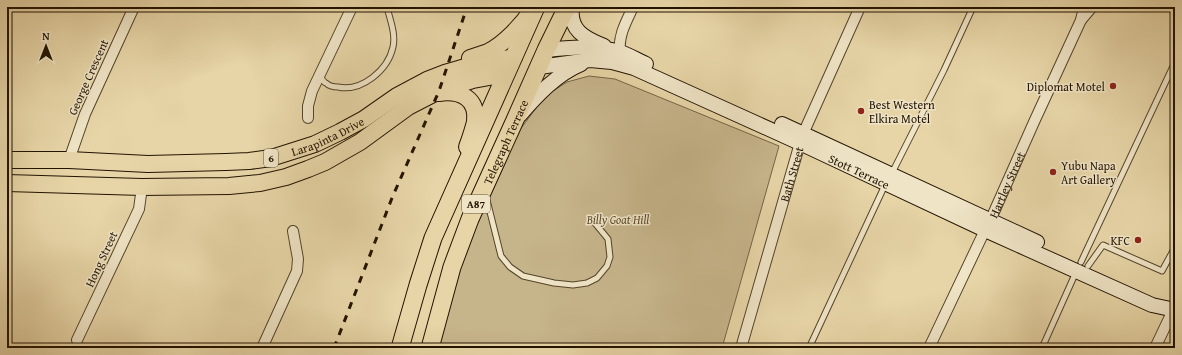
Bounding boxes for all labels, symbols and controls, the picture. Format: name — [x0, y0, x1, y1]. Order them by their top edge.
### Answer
north arrow — [26, 26, 66, 66]
text: N — [42, 28, 50, 44]
street label: George Crescent — [64, 36, 113, 118]
place label: Diplomat Motel — [1027, 78, 1106, 95]
marker: Diplomat Motel — [1108, 81, 1118, 91]
street label: Telegraph Terrace — [478, 96, 532, 187]
place label: Best Western Elkira Motel — [869, 96, 935, 127]
marker: Best Western Elkira Motel — [856, 106, 866, 116]
street label: Larapinta Drive — [289, 112, 367, 160]
street label: Bath Street — [775, 144, 807, 204]
street label: Hartley Street — [984, 148, 1029, 220]
road number: 6 — [264, 149, 278, 167]
street label: Stott Terrace — [826, 149, 893, 193]
place label: Yubu Napa Art Gallery — [1061, 157, 1116, 188]
marker: Yubu Napa Art Gallery — [1048, 167, 1058, 177]
road number: A87 — [462, 195, 490, 213]
park label: Billy Goat Hill — [586, 211, 649, 228]
street label: Hong Street — [81, 228, 122, 290]
place label: KFC — [1111, 232, 1130, 249]
marker: KFC — [1133, 235, 1143, 245]

